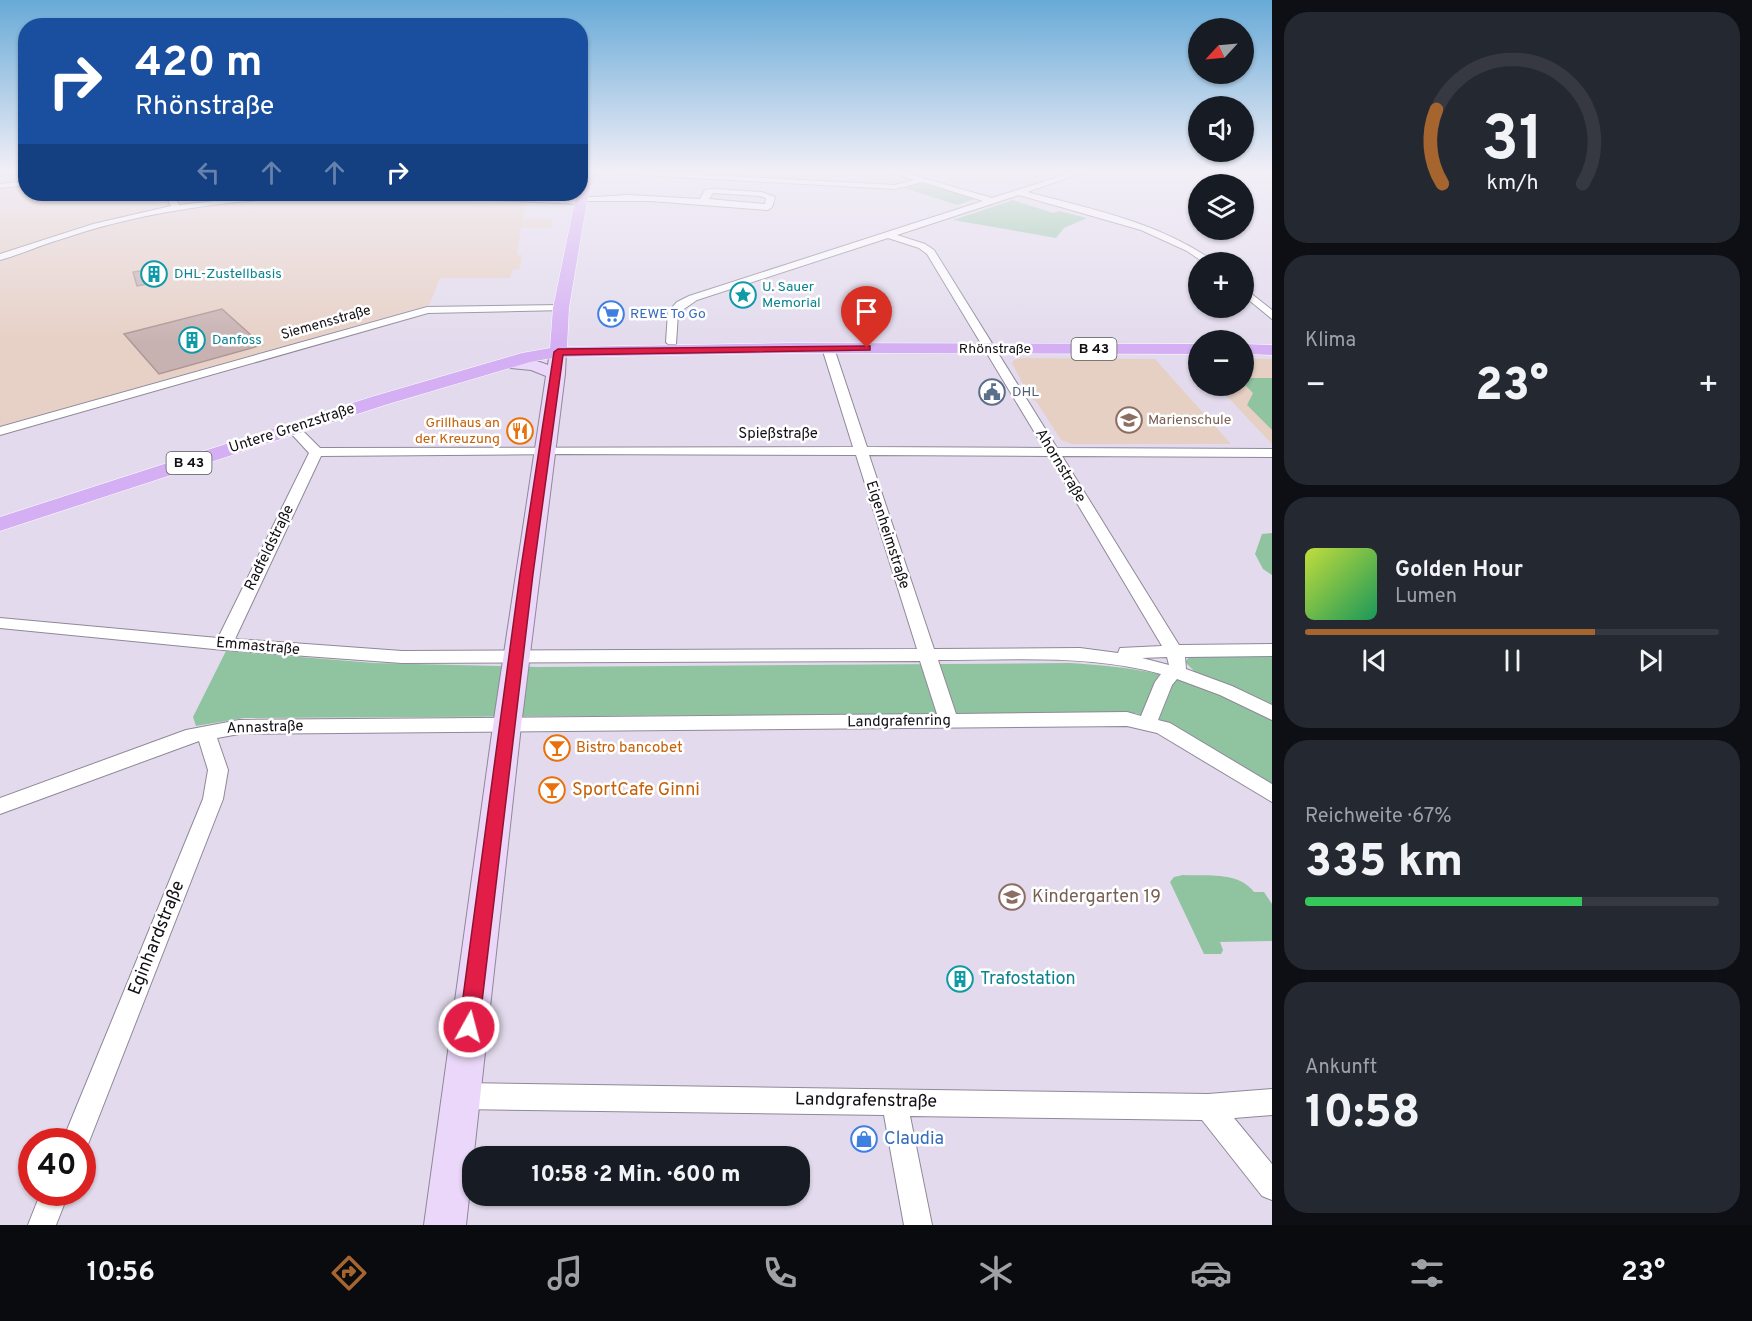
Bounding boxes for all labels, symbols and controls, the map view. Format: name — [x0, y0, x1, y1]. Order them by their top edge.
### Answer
north arrow — [1188, 18, 1254, 84]
map controls — [1188, 18, 1254, 396]
text: 420 m — [135, 38, 263, 91]
icon: right — [36, 42, 114, 120]
text: Rhönstraße — [135, 90, 274, 124]
button: sound — [1188, 96, 1254, 162]
text: 31 — [1481, 103, 1543, 182]
icon: left — [192, 156, 225, 189]
icon: ahead — [255, 156, 288, 189]
icon: ahead — [318, 156, 351, 189]
icon: right — [381, 156, 414, 189]
text: km/h — [1486, 171, 1538, 198]
button: layers — [1188, 174, 1254, 240]
button: + — [1188, 252, 1254, 318]
building icon: DHL-Zustellbasis — [139, 259, 169, 289]
place label: DHL-Zustellbasis — [174, 266, 282, 283]
place label: U. Sauer Memorial — [762, 279, 821, 312]
place icon: U. Sauer Memorial — [728, 280, 758, 310]
pin — [841, 286, 892, 348]
icon: arrive — [850, 295, 883, 328]
supermarket icon: REWE To Go — [596, 299, 626, 329]
street label: Siemensstraße — [279, 302, 373, 344]
place label: REWE To Go — [630, 306, 706, 323]
building icon: Danfoss — [177, 325, 207, 355]
text: Klima — [1305, 328, 1356, 354]
button: − — [1188, 330, 1254, 396]
place label: Danfoss — [212, 332, 262, 349]
road number: B 43 — [1072, 338, 1116, 360]
street label: Rhönstraße — [959, 341, 1031, 358]
text: 23° — [1475, 359, 1549, 416]
text: − — [1305, 366, 1326, 408]
text: + — [1698, 366, 1719, 408]
public building icon: DHL — [977, 377, 1007, 407]
place label: DHL — [1012, 384, 1039, 401]
street label: Untere Grenzstraße — [227, 400, 357, 458]
school or university icon: Marienschule — [1114, 405, 1144, 435]
place label: Marienschule — [1148, 412, 1231, 429]
place label: Grillhaus an der Kreuzung — [415, 415, 500, 448]
restaurant icon: Grillhaus an der Kreuzung — [505, 416, 535, 446]
street label: Spießstraße — [738, 425, 818, 444]
street label: Ahornstraße — [1030, 425, 1090, 507]
road number: B 43 — [166, 452, 212, 474]
street label: Eigenheimstraße — [861, 478, 913, 592]
street label: Radfeldstraße — [241, 502, 299, 594]
text: Golden Hour — [1395, 557, 1523, 584]
text: Lumen — [1395, 584, 1457, 610]
street label: Emmastraße — [215, 634, 301, 660]
icon: previous — [1358, 644, 1391, 677]
icon: pause — [1496, 644, 1529, 677]
icon: next — [1634, 644, 1667, 677]
street label: Landgrafenring — [847, 712, 951, 732]
street label: Annastraße — [226, 717, 304, 739]
bar icon: Bistro bancobet — [542, 733, 572, 763]
place label: Bistro bancobet — [576, 739, 683, 758]
bar icon: SportCafe Ginni — [537, 775, 567, 805]
place label: SportCafe Ginni — [572, 779, 700, 802]
text: Reichweite · 67% — [1305, 804, 1452, 830]
text: 335 km — [1305, 835, 1463, 892]
street label: Eginhardstraße — [124, 877, 190, 999]
school or university icon: Kindergarten 19 — [997, 882, 1027, 912]
place label: Kindergarten 19 — [1032, 886, 1161, 909]
building icon: Trafostation — [945, 964, 975, 994]
place label: Trafostation — [980, 968, 1076, 991]
position arrow — [437, 995, 501, 1059]
text: Ankunft — [1305, 1055, 1377, 1081]
text: 10:58 — [1305, 1086, 1420, 1143]
street label: Landgrafenstraße — [795, 1088, 937, 1114]
shop icon: Claudia — [849, 1124, 879, 1154]
speed limit sign: 40 — [18, 1128, 96, 1206]
place label: Claudia — [884, 1128, 944, 1151]
text: 10:58 · 2 Min. · 600 m — [531, 1162, 741, 1189]
icon: directions — [328, 1252, 370, 1294]
icon: music — [544, 1252, 586, 1294]
icon: phone — [759, 1252, 801, 1294]
icon: climate — [975, 1252, 1017, 1294]
icon: car — [1190, 1252, 1232, 1294]
icon: filters — [1406, 1252, 1448, 1294]
text: 10:56 — [87, 1256, 155, 1290]
text: 23° — [1621, 1256, 1665, 1290]

